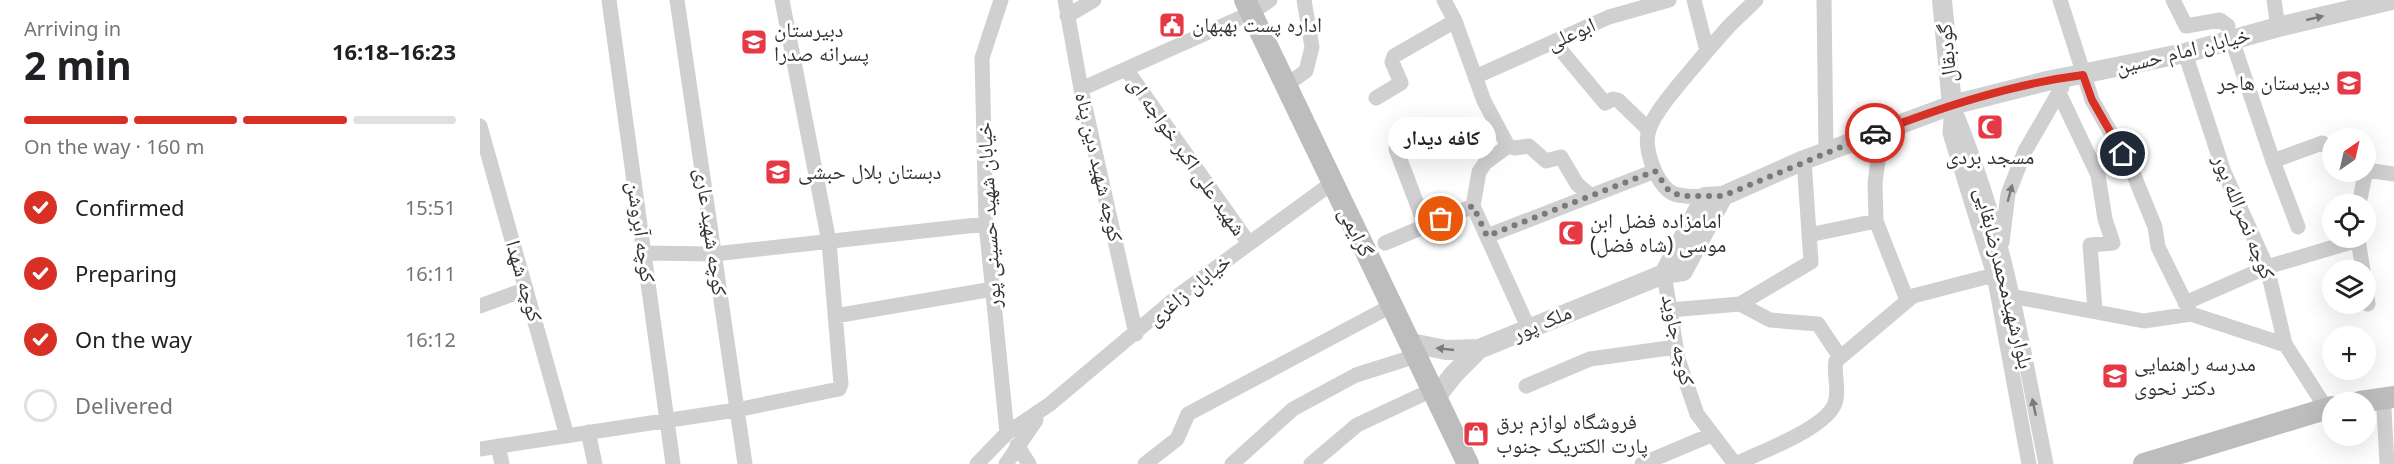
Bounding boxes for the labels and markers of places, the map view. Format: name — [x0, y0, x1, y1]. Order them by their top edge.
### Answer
public building icon: اداره پست بهبهان — [1157, 10, 1187, 40]
place label: اداره پست بهبهان — [1192, 10, 1322, 38]
place label: دبیرستان پسرانه صدرا — [774, 15, 869, 67]
school or university icon: دبیرستان پسرانه صدرا — [739, 27, 769, 57]
place label: دبیرستان هاجر — [2216, 68, 2330, 96]
school or university icon: دبیرستان هاجر — [2334, 68, 2364, 98]
mosque icon: مسجد بردی — [1975, 112, 2005, 142]
callout: کافه دیدار — [1387, 117, 1495, 159]
pin — [2097, 128, 2148, 179]
place label: مسجد بردی — [1946, 142, 2034, 170]
school or university icon: دبستان بلال حبشی — [763, 157, 793, 187]
place label: دبستان بلال حبشی — [798, 157, 941, 185]
pin — [1415, 193, 1466, 244]
place label: امامزاده فضل ابن موسی (شاه فضل) — [1590, 206, 1726, 258]
mosque icon: امامزاده فضل ابن موسی (شاه فضل) — [1556, 218, 1586, 248]
place label: مدرسه راهنمایی دکتر نحوی — [2134, 349, 2256, 401]
school or university icon: مدرسه راهنمایی دکتر نحوی — [2100, 361, 2130, 391]
place label: فروشگاه لوازم برق پارت الکتریک جنوب — [1496, 407, 1648, 459]
shop icon: فروشگاه لوازم برق پارت الکتریک جنوب — [1461, 419, 1491, 449]

